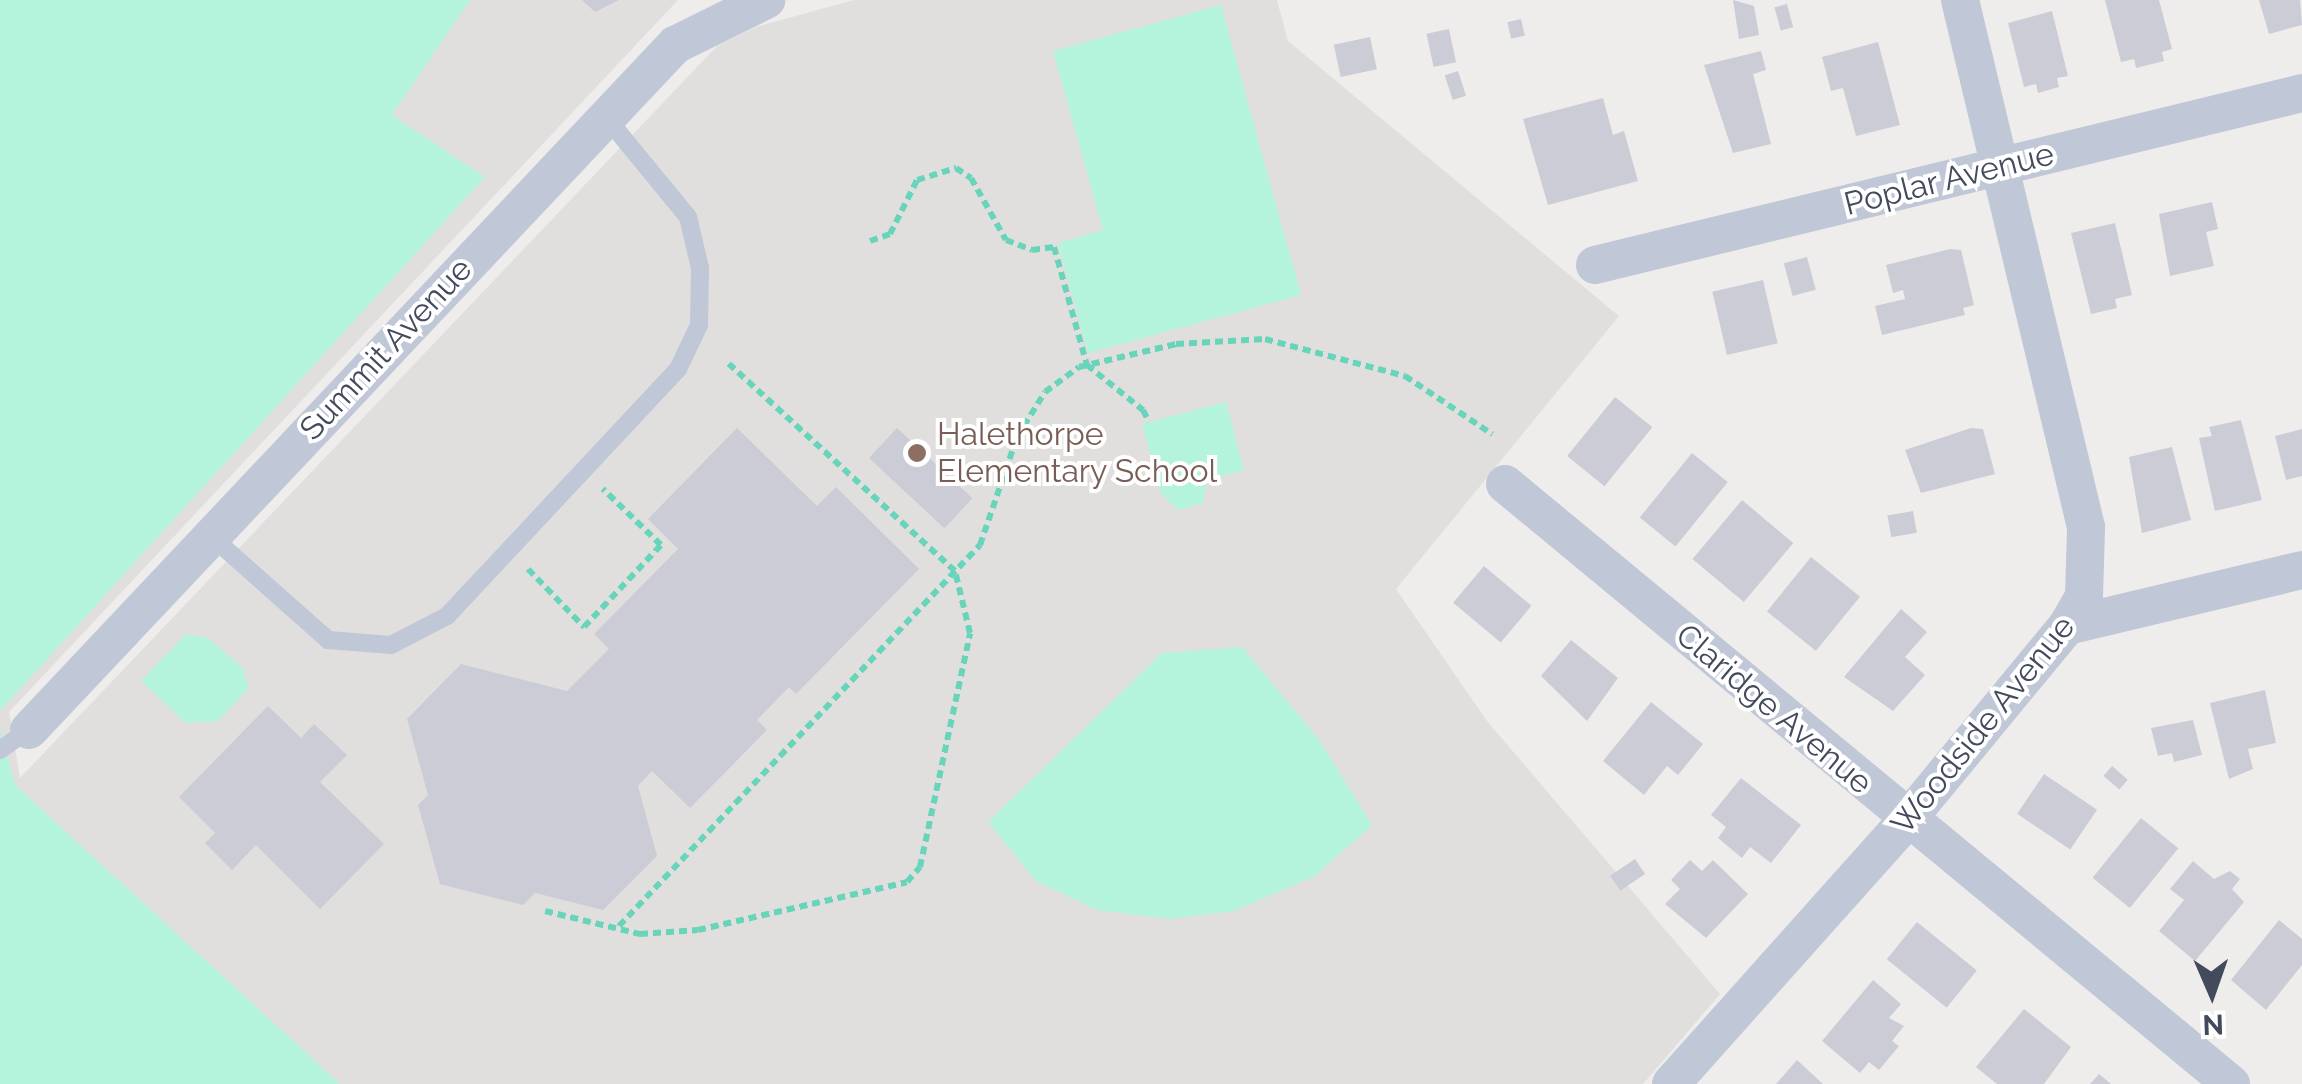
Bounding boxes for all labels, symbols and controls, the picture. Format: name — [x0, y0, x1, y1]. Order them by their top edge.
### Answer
street label: Poplar Avenue — [1839, 134, 2059, 224]
street label: Summit Avenue — [292, 250, 480, 448]
place label: Halethorpe Elementary School — [937, 416, 1218, 491]
marker: Halethorpe Elementary School — [906, 442, 928, 464]
street label: Woodside Avenue — [1883, 608, 2083, 842]
street label: Claridge Avenue — [1668, 615, 1880, 803]
north arrow — [2162, 944, 2262, 1044]
text: N — [2202, 1008, 2224, 1041]

